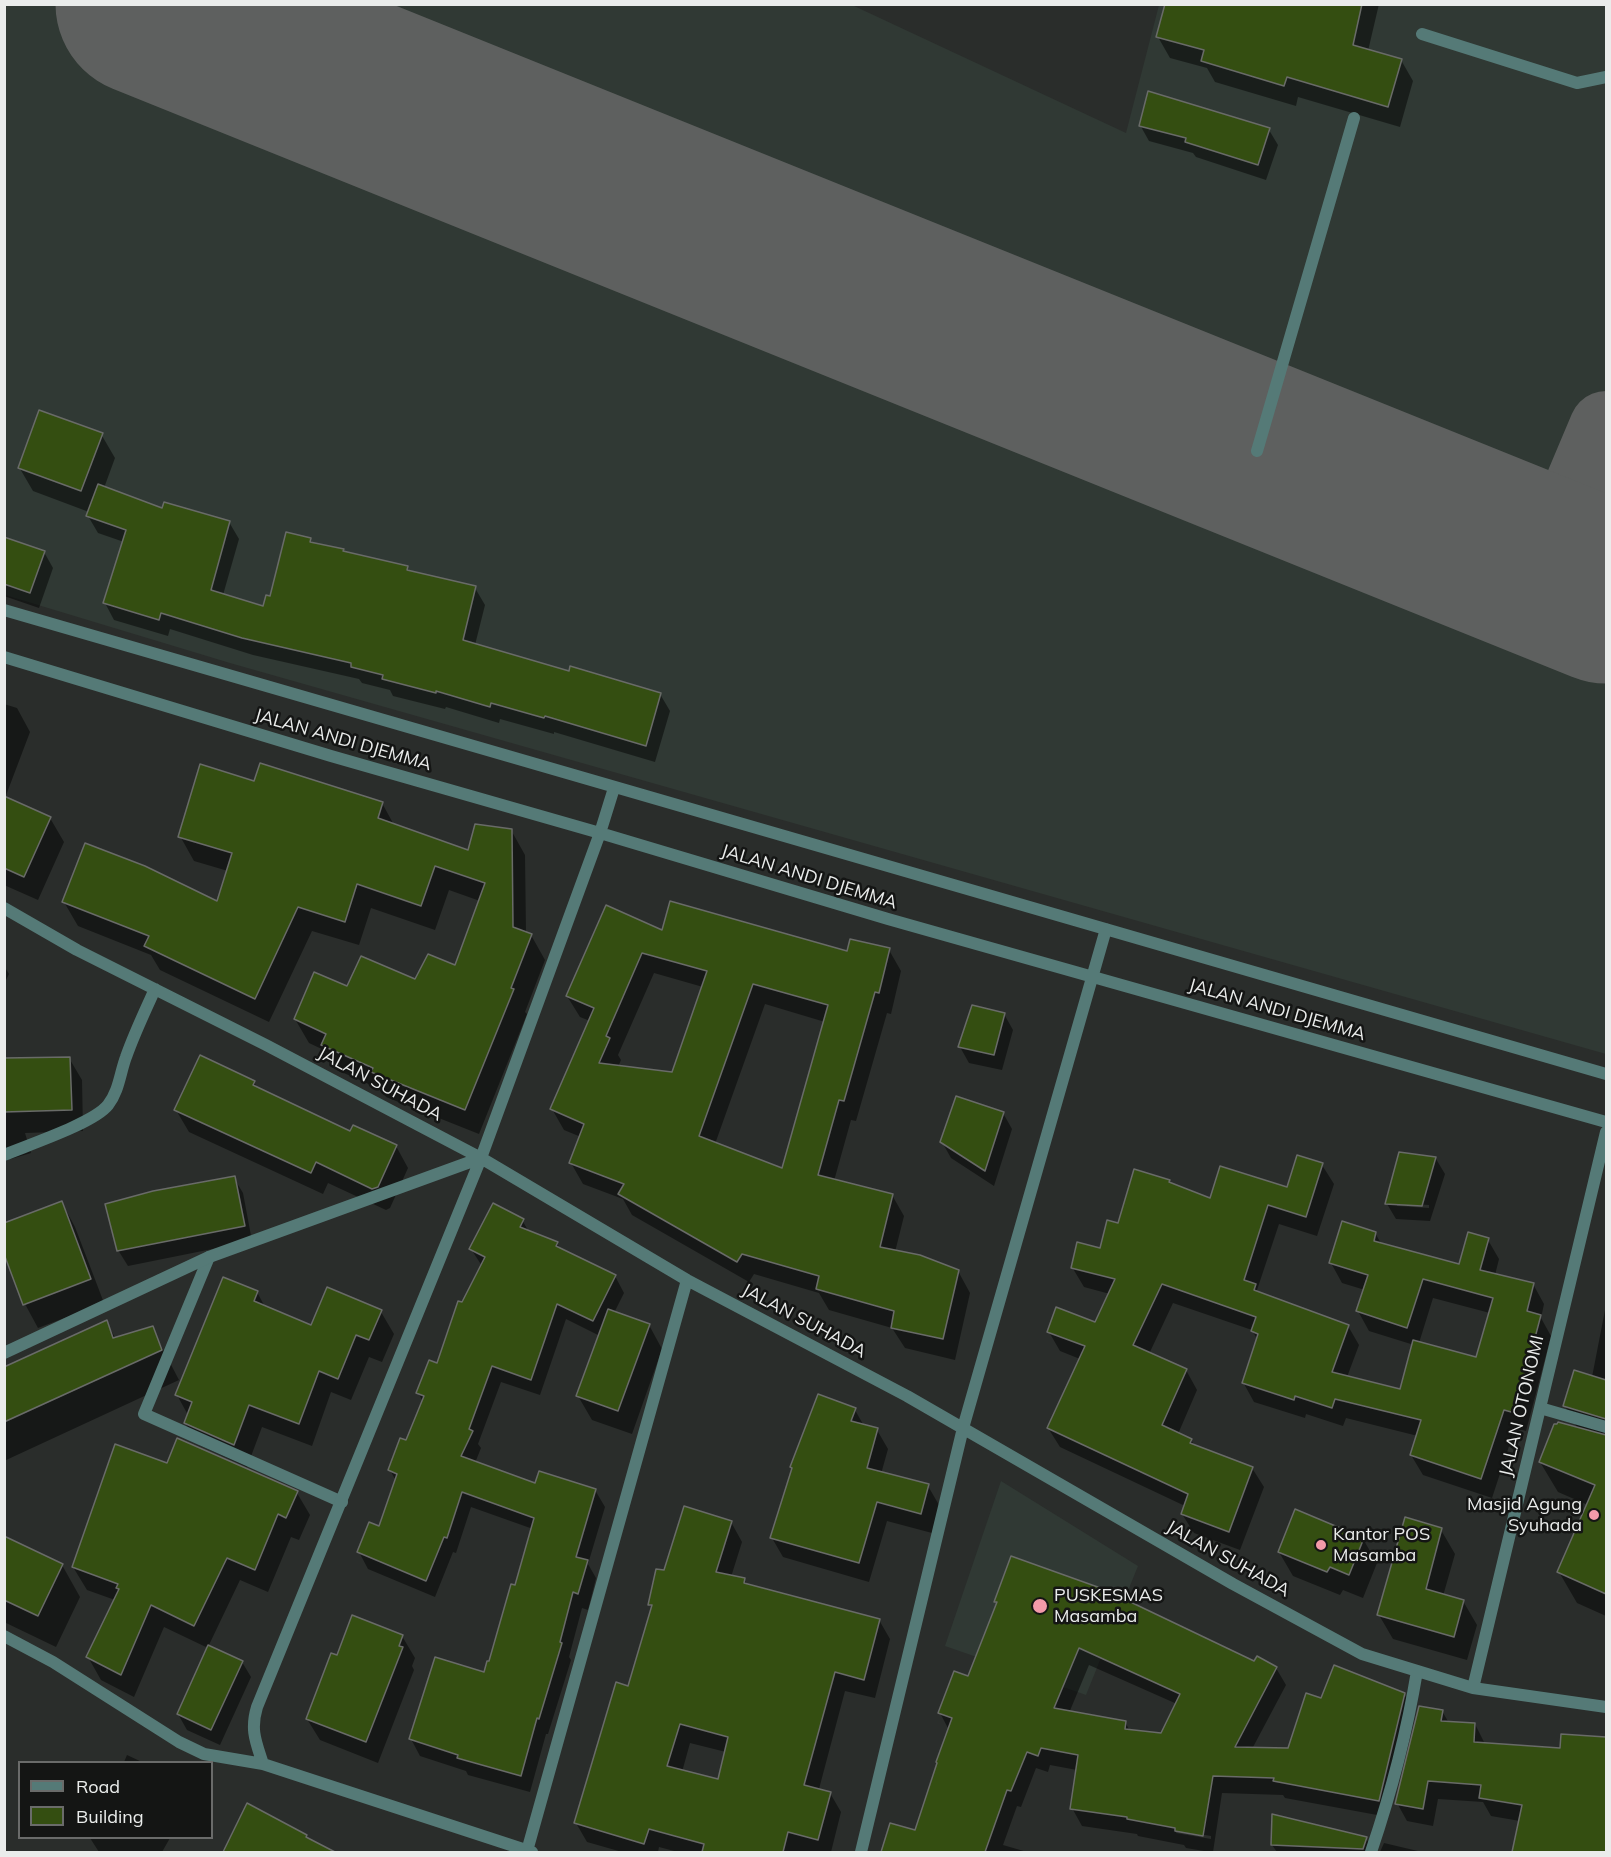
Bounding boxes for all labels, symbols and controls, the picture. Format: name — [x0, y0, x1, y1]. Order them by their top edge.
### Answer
street label: JALAN ANDI DJEMMA — [252, 704, 434, 776]
street label: JALAN ANDI DJEMMA — [718, 840, 900, 914]
street label: JALAN ANDI DJEMMA — [1186, 974, 1368, 1046]
street label: JALAN SUHADA — [314, 1042, 446, 1126]
street label: JALAN SUHADA — [738, 1279, 870, 1363]
street label: JALAN OTONOMI — [1495, 1333, 1549, 1479]
place label: Masjid Agung Syuhada — [1467, 1494, 1582, 1537]
marker: Masjid Agung Syuhada — [1587, 1508, 1601, 1522]
street label: JALAN SUHADA — [1163, 1516, 1293, 1602]
place label: Kantor POS Masamba — [1333, 1524, 1430, 1567]
marker: Kantor POS Masamba — [1314, 1538, 1328, 1552]
place label: PUSKESMAS Masamba — [1054, 1585, 1163, 1628]
marker: PUSKESMAS Masamba — [1031, 1597, 1049, 1615]
legend — [18, 1761, 213, 1839]
text: Road — [76, 1775, 120, 1798]
text: Building — [76, 1805, 144, 1828]

